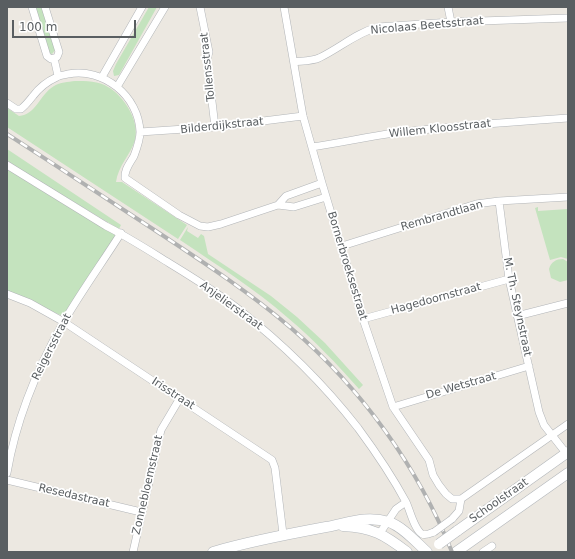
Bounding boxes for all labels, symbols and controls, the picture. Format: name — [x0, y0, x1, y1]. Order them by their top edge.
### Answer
scale bar — [14, 12, 138, 38]
street label: Nicolaas Beetsstraat — [370, 14, 484, 38]
text: 100 m — [19, 20, 57, 34]
street label: Tollensstraat — [198, 32, 218, 102]
street label: Bilderdijkstraat — [180, 115, 264, 137]
street label: Willem Kloosstraat — [388, 117, 492, 141]
street label: Rembrandtlaan — [399, 198, 485, 234]
street label: Bornerbroeksestraat — [324, 210, 370, 322]
street label: M. Th. Steynstraat — [500, 256, 534, 358]
street label: Anjelierstraat — [197, 279, 265, 333]
street label: Hagedoornstraat — [389, 281, 483, 317]
street label: Reigersstraat — [29, 311, 75, 383]
street label: De Wetstraat — [424, 370, 498, 402]
street label: Irisstraat — [149, 375, 197, 413]
street label: Zonnebloemstraat — [130, 434, 166, 536]
street label: Schoolstraat — [467, 476, 531, 526]
street label: Resedastraat — [37, 481, 111, 511]

